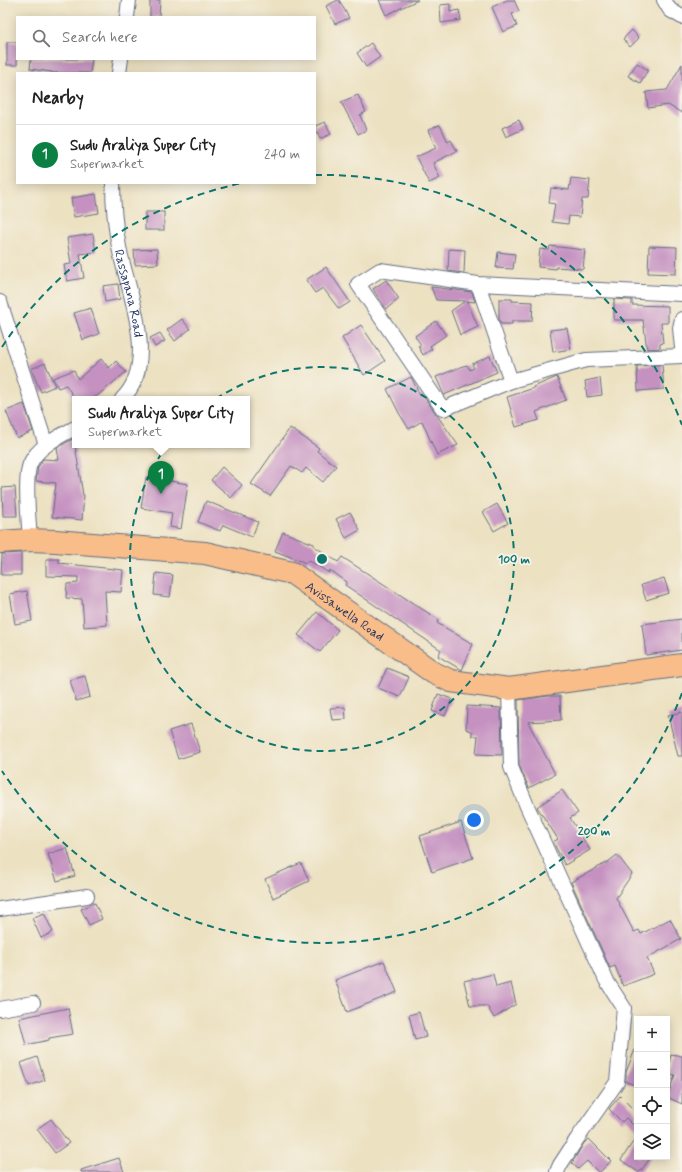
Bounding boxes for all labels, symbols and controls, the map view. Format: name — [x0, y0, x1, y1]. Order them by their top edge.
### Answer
search box — [16, 16, 316, 60]
icon: search — [30, 27, 52, 49]
text: Search here — [62, 28, 138, 48]
text: Nearby — [32, 87, 84, 109]
text: Sudu Araliya Super City — [70, 136, 216, 156]
text: 1 — [42, 146, 48, 163]
text: 240 m — [264, 146, 300, 163]
text: Supermarket — [70, 156, 144, 173]
street label: Rassapana Road — [110, 248, 146, 338]
popup — [72, 396, 250, 448]
text: Sudu Araliya Super City — [88, 404, 234, 424]
text: Supermarket — [88, 424, 162, 441]
pin: 1 — [148, 461, 174, 494]
centre of rings — [315, 552, 329, 566]
text: 100 m — [498, 552, 531, 568]
street label: Avissawella Road — [302, 578, 387, 645]
your location — [464, 810, 484, 830]
text: 200 m — [578, 824, 611, 840]
map controls — [634, 1016, 670, 1160]
button: + — [634, 1016, 670, 1052]
button: − — [634, 1052, 670, 1088]
button: locate — [634, 1088, 670, 1124]
button: layers — [634, 1124, 670, 1160]

